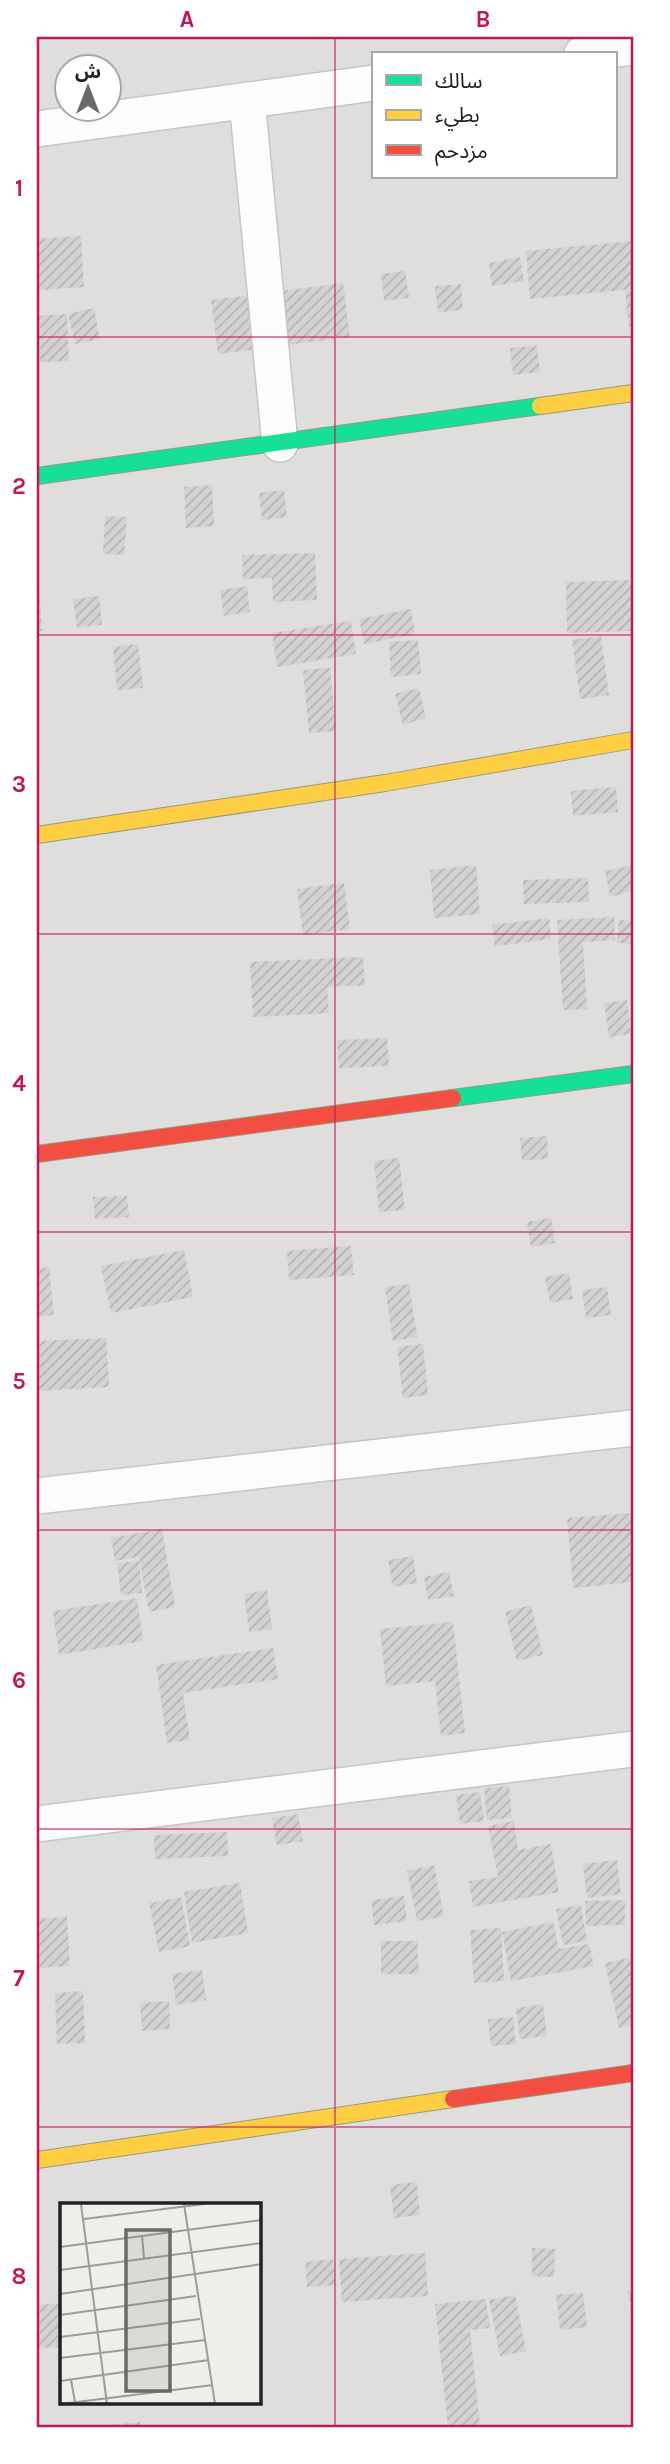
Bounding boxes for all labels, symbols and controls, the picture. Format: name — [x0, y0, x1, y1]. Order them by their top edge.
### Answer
text: A — [180, 6, 194, 33]
text: B — [476, 6, 490, 33]
north arrow — [52, 52, 122, 122]
legend — [372, 52, 618, 178]
text: ش — [75, 61, 101, 83]
text: سالك — [435, 69, 482, 93]
text: بطيء — [435, 103, 480, 131]
text: مزدحم — [435, 139, 488, 166]
text: 1 — [15, 175, 23, 202]
text: 2 — [12, 473, 26, 500]
text: 3 — [12, 771, 26, 798]
text: 4 — [12, 1070, 26, 1097]
text: 5 — [12, 1368, 26, 1395]
text: 6 — [12, 1667, 26, 1694]
text: 7 — [13, 1965, 25, 1992]
inset map — [60, 2203, 261, 2404]
text: 8 — [12, 2263, 26, 2290]

